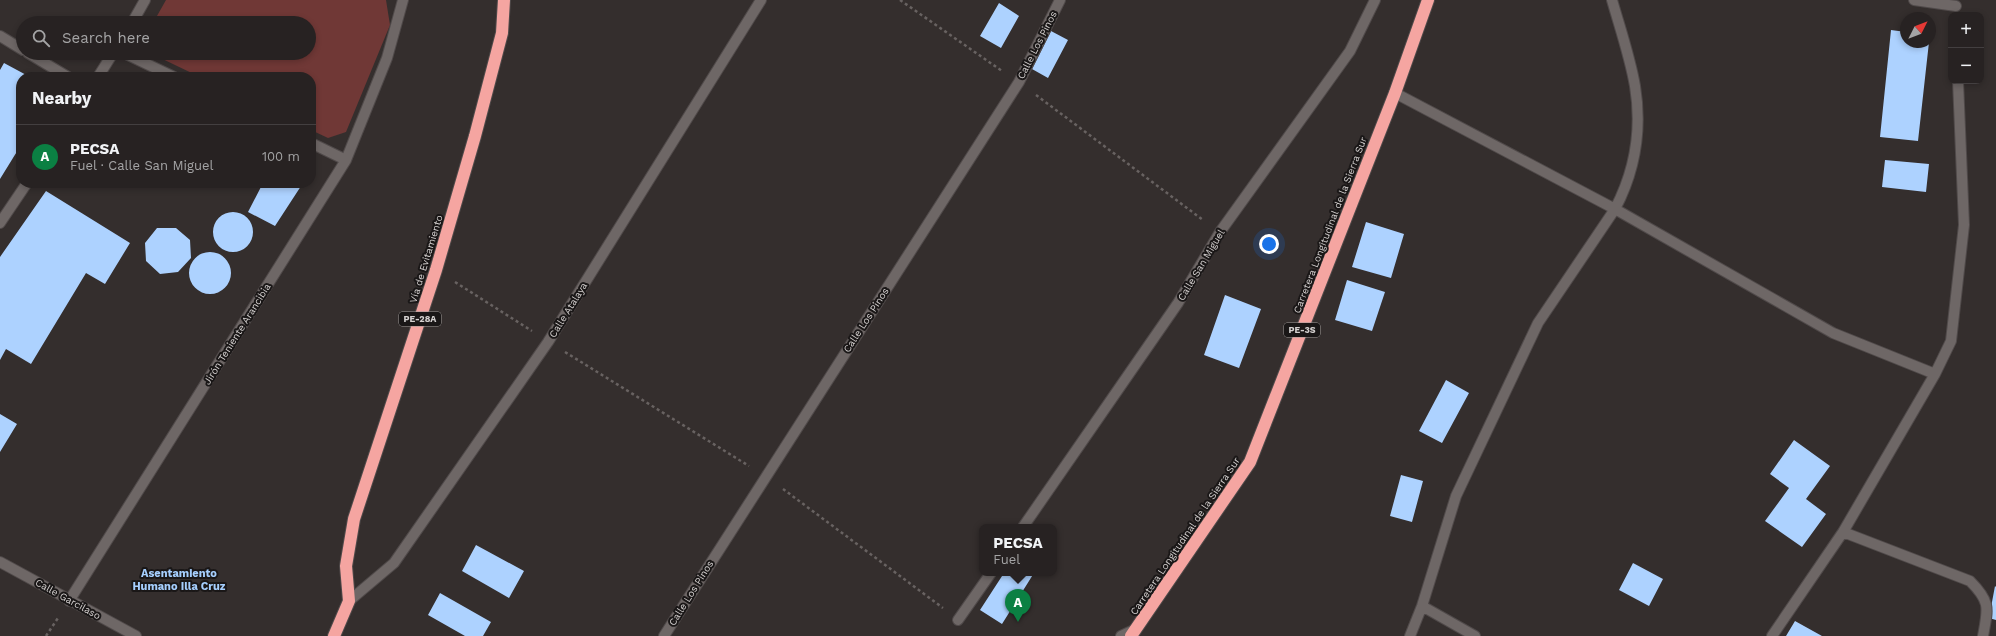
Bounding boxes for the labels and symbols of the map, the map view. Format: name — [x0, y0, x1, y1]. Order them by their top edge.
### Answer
street label: Calle Los Pinos — [1015, 9, 1059, 81]
north arrow — [1900, 12, 1936, 48]
street label: Carretera Longitudinal de la Sierra Sur — [1291, 135, 1369, 315]
street label: Vía de Evitamiento — [407, 214, 445, 304]
street label: Calle San Miguel — [1175, 227, 1227, 303]
your location — [1259, 234, 1279, 254]
street label: Calle Atalaya — [547, 280, 589, 339]
street label: Jirón Teniente Arancibia — [201, 281, 273, 387]
street label: Calle Los Pinos — [841, 286, 891, 354]
road number: PE-28A — [399, 312, 441, 326]
road number: PE-3S — [1284, 323, 1320, 337]
street label: Carretera Longitudinal de la Sierra Sur — [1128, 455, 1242, 617]
street label: Calle Los Pinos — [667, 558, 715, 628]
district label: Asentamiento Humano Illa Cruz — [132, 567, 226, 593]
street label: Calle Garcilaso — [33, 577, 103, 621]
pin: A — [1005, 589, 1031, 622]

